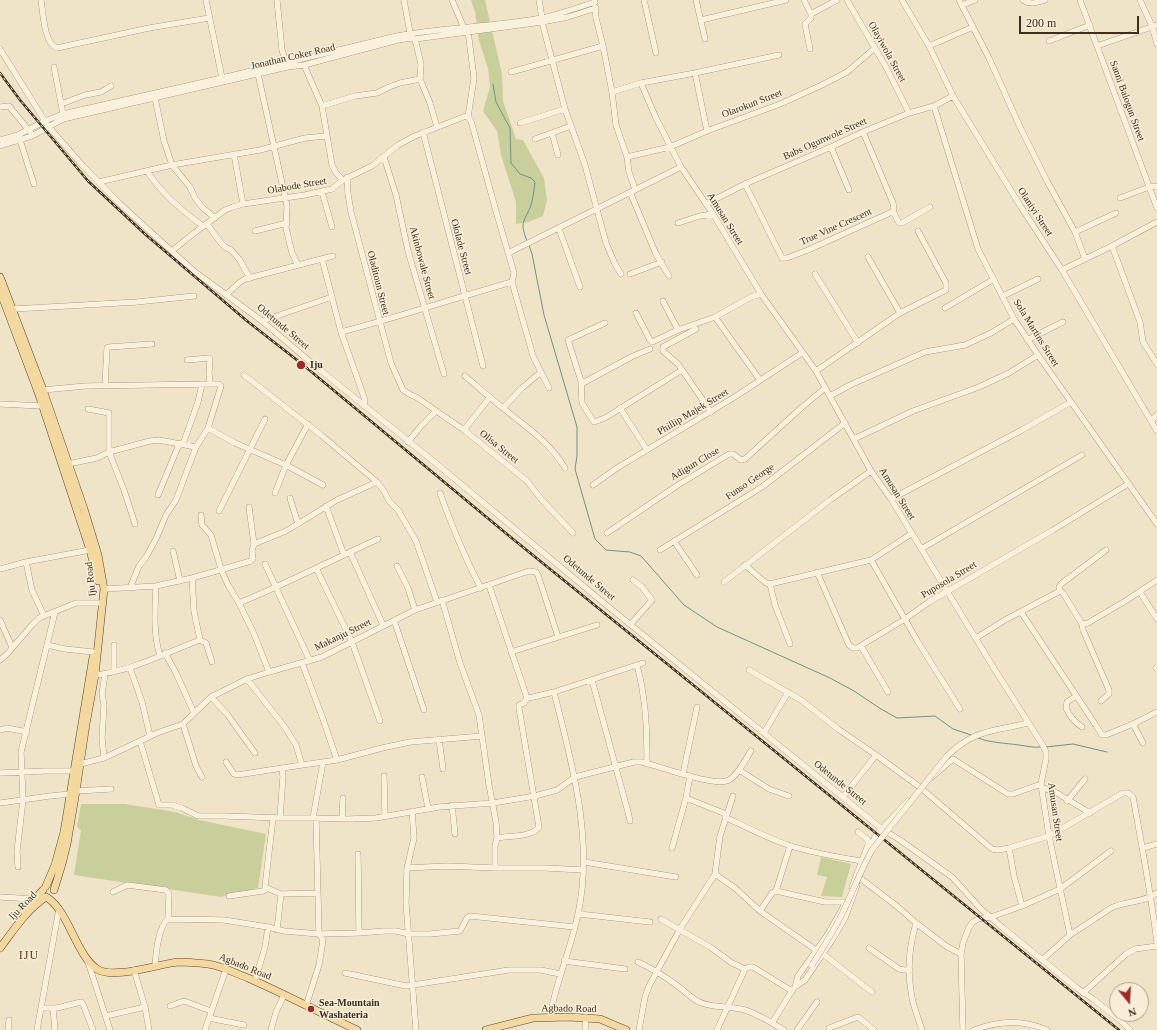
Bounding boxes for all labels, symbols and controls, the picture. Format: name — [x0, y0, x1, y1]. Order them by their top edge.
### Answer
scale bar — [1021, 8, 1141, 34]
text: 200 m — [1026, 16, 1056, 30]
street label: Olayiwola Street — [865, 20, 909, 84]
street label: Jonathan Coker Road — [250, 41, 336, 73]
street label: Sanni Balogun Street — [1107, 59, 1147, 143]
street label: Olarokun Street — [720, 87, 784, 121]
street label: Babs Ogunwole Street — [781, 115, 869, 163]
street label: Olabode Street — [267, 175, 327, 197]
street label: Olaniyi Street — [1015, 185, 1055, 239]
street label: Amusan Street — [704, 191, 746, 247]
street label: True Vine Crescent — [798, 206, 874, 248]
street label: Ololade Street — [448, 218, 474, 276]
street label: Akinbowale Street — [407, 225, 437, 301]
street label: Oladitoun Street — [364, 250, 392, 316]
street label: Sola Martins Street — [1010, 297, 1062, 369]
street label: Odetunde Street — [254, 302, 312, 352]
marker: Iju — [295, 359, 307, 371]
place label: Iju — [310, 359, 323, 371]
street label: Phillip Majek Street — [655, 386, 731, 438]
street label: Olisa Street — [477, 428, 521, 466]
street label: Adigun Close — [668, 445, 722, 483]
street label: Funso George — [723, 461, 777, 503]
street label: Amusan Street — [876, 466, 918, 522]
street label: Odetunde Street — [560, 553, 618, 603]
street label: Puposola Street — [919, 559, 979, 601]
street label: Iju Road — [83, 561, 99, 597]
street label: Makanju Street — [313, 616, 373, 654]
street label: Odetunde Street — [811, 758, 869, 808]
street label: Amusan Street — [1045, 782, 1065, 842]
street label: Iju Road — [7, 889, 39, 923]
district label: IJU — [19, 949, 39, 963]
street label: Agbado Road — [217, 951, 273, 983]
north arrow — [1109, 982, 1149, 1022]
place label: Sea-Mountain Washateria — [319, 997, 380, 1020]
street label: Agbado Road — [541, 1003, 597, 1015]
marker: Sea-Mountain Washateria — [306, 1004, 316, 1014]
text: N — [1127, 1006, 1138, 1019]

